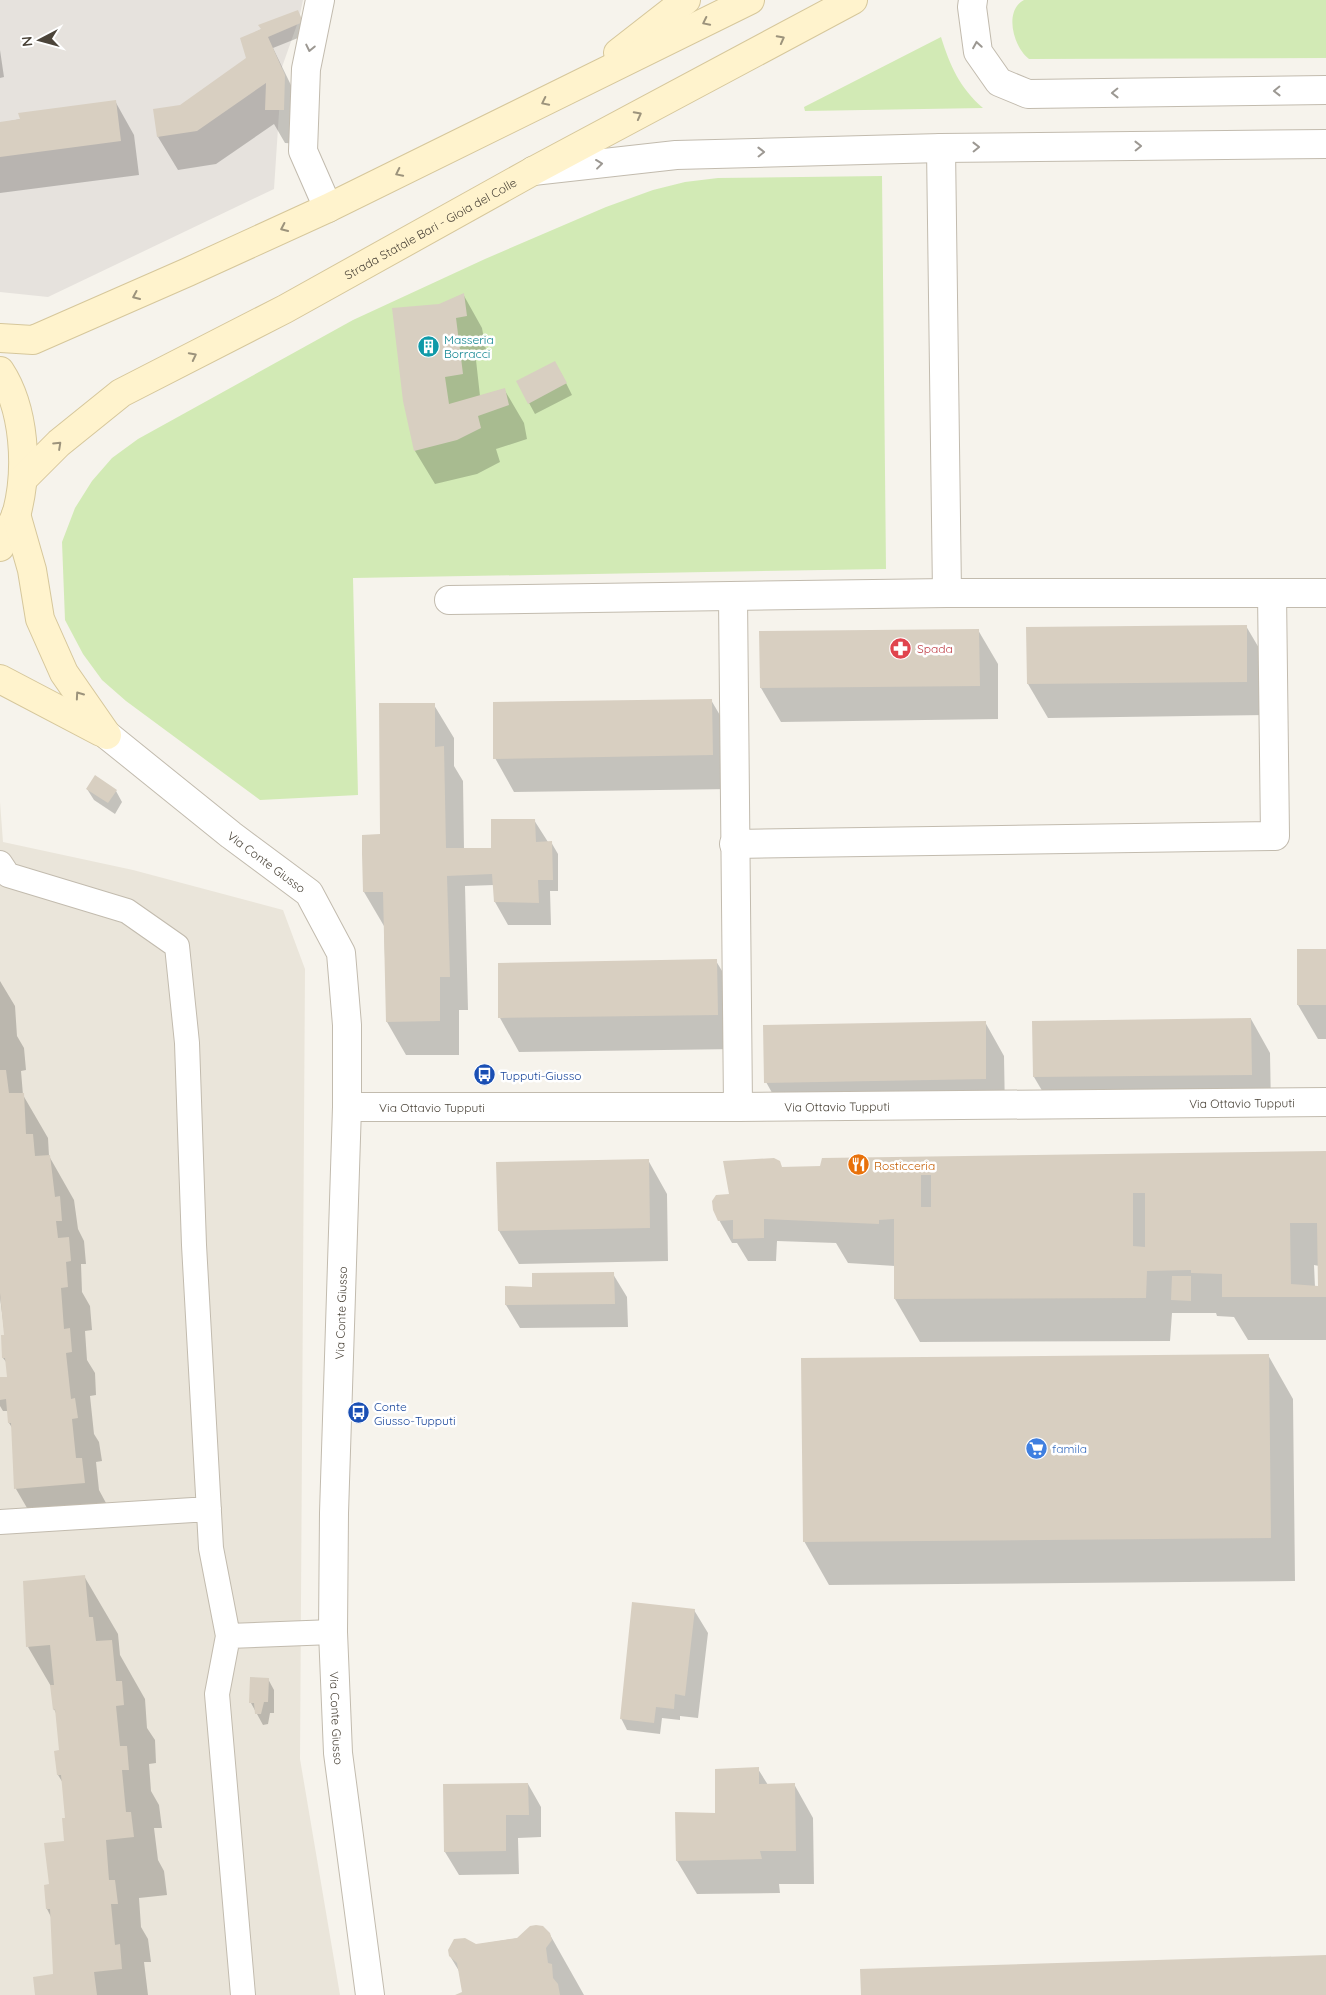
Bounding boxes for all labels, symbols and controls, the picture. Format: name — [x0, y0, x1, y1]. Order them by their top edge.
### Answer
north arrow — [15, 15, 65, 65]
one-way arrow — [703, 16, 712, 26]
text: N — [18, 35, 37, 47]
one-way arrow — [776, 35, 785, 45]
one-way arrow — [973, 40, 983, 49]
one-way arrow — [306, 43, 316, 52]
one-way arrow — [1273, 86, 1281, 96]
one-way arrow — [1111, 88, 1118, 98]
one-way arrow — [541, 96, 550, 106]
one-way arrow — [633, 111, 642, 121]
one-way arrow — [1135, 141, 1143, 151]
one-way arrow — [972, 142, 980, 153]
one-way arrow — [757, 147, 765, 158]
one-way arrow — [595, 159, 603, 170]
one-way arrow — [395, 167, 404, 177]
street label: Strada Statale Bari - Gioia del Colle — [341, 174, 519, 282]
one-way arrow — [280, 222, 289, 232]
one-way arrow — [132, 289, 141, 300]
place label: Masseria Borracci — [444, 332, 494, 361]
building icon: Masseria Borracci — [416, 334, 440, 358]
one-way arrow — [188, 352, 197, 362]
one-way arrow — [52, 442, 61, 451]
pharmacy icon: Spada — [889, 636, 913, 660]
place label: Spada — [917, 641, 953, 656]
one-way arrow — [76, 691, 85, 701]
street label: Via Conte Giusso — [225, 828, 309, 896]
bus stop icon: Tupputi-Giusso — [472, 1063, 496, 1087]
place label: Tupputi-Giusso — [500, 1068, 582, 1083]
street label: Via Ottavio Tupputi — [1189, 1095, 1295, 1111]
street label: Via Ottavio Tupputi — [784, 1098, 890, 1114]
street label: Via Ottavio Tupputi — [379, 1100, 485, 1115]
restaurant icon: Rosticceria — [846, 1153, 870, 1177]
place label: Rosticceria — [874, 1158, 935, 1173]
street label: Via Conte Giusso — [332, 1266, 350, 1360]
place label: Conte Giusso-Tupputi — [374, 1399, 456, 1428]
bus stop icon: Conte Giusso-Tupputi — [346, 1401, 370, 1425]
supermarket icon: famila — [1024, 1436, 1048, 1460]
place label: famila — [1052, 1441, 1087, 1456]
street label: Via Conte Giusso — [327, 1671, 347, 1766]

